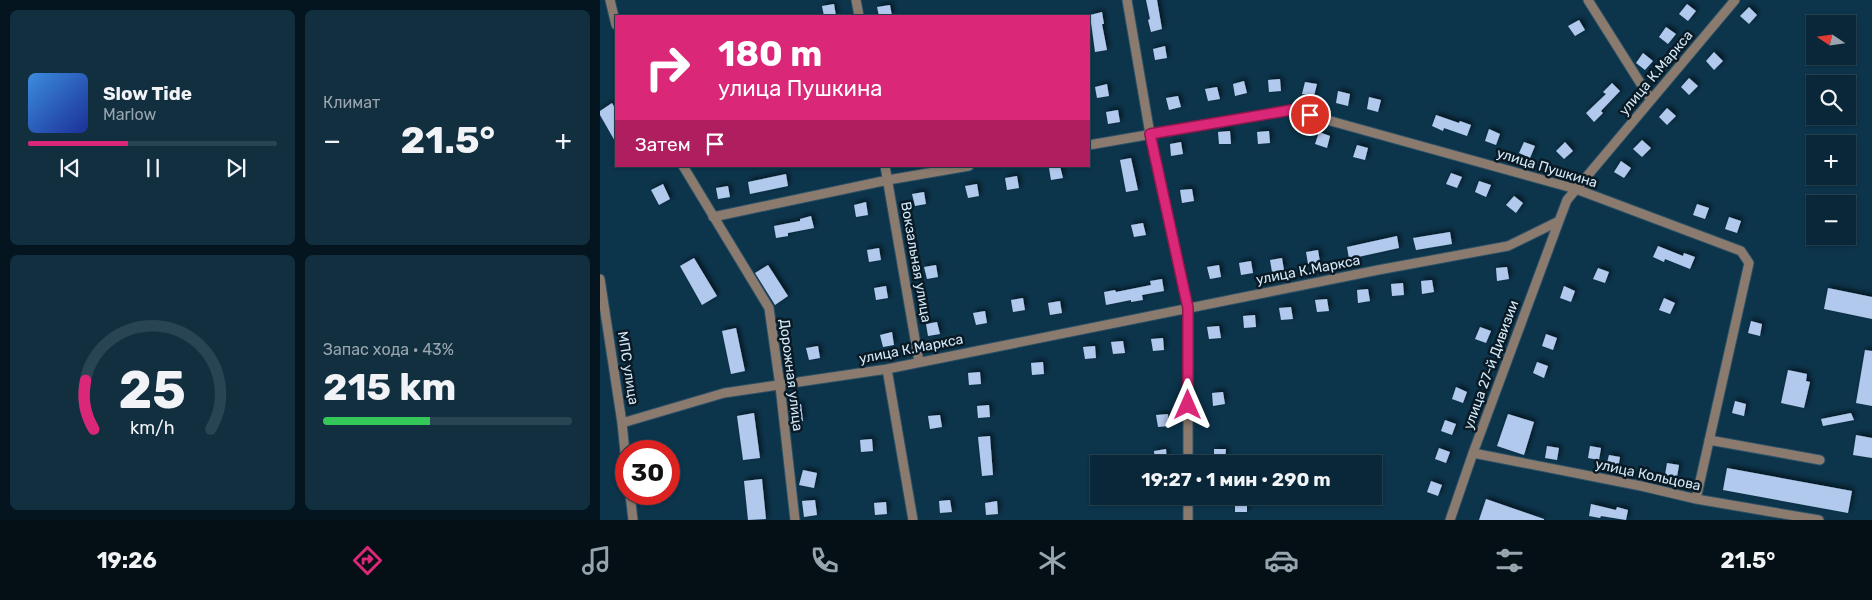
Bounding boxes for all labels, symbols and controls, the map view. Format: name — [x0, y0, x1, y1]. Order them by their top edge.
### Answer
north arrow — [1806, 15, 1856, 65]
map controls — [1806, 15, 1856, 245]
street label: улица К.Маркса — [1615, 27, 1697, 119]
text: 180 m — [718, 33, 822, 75]
icon: right — [635, 35, 700, 100]
text: улица Пушкина — [718, 75, 882, 102]
button: search — [1806, 75, 1856, 125]
text: Slow Tide — [103, 82, 192, 105]
text: Климат — [323, 93, 380, 112]
pin — [1289, 94, 1331, 136]
icon: arrive — [1296, 101, 1324, 129]
text: Marlow — [103, 105, 156, 124]
text: 21.5° — [401, 117, 495, 163]
text: − — [323, 124, 341, 157]
text: + — [555, 124, 572, 157]
icon: arrive — [701, 130, 729, 158]
text: Затем — [635, 133, 691, 156]
button: + — [1806, 135, 1856, 185]
street label: улица Пушкина — [1494, 145, 1600, 191]
icon: previous — [56, 154, 84, 182]
icon: pause — [139, 154, 167, 182]
icon: next — [222, 154, 250, 182]
button: − — [1806, 195, 1856, 245]
street label: Вокзальная улица — [897, 200, 935, 324]
street label: улица К.Маркса — [1254, 252, 1362, 288]
street label: улица 27-й Дивизии — [1460, 298, 1522, 432]
street label: Дорожная улица — [776, 318, 806, 432]
street label: МПС улица — [614, 330, 642, 406]
street label: улица К.Маркса — [857, 331, 965, 367]
text: Запас хода · 43% — [323, 340, 454, 359]
text: 25 — [119, 359, 186, 421]
text: 215 km — [323, 364, 456, 410]
position arrow — [1161, 378, 1213, 430]
text: km/h — [130, 417, 175, 438]
speed limit sign: 30 — [615, 440, 680, 505]
street label: улица Кольцова — [1594, 456, 1702, 494]
text: 19:27 · 1 мин · 290 m — [1141, 468, 1331, 491]
icon: directions — [350, 543, 385, 578]
icon: music — [579, 543, 614, 578]
icon: phone — [807, 543, 842, 578]
icon: climate — [1035, 543, 1070, 578]
icon: car — [1264, 543, 1299, 578]
icon: filters — [1492, 543, 1527, 578]
text: 19:26 — [97, 547, 157, 574]
text: 21.5° — [1721, 547, 1775, 574]

